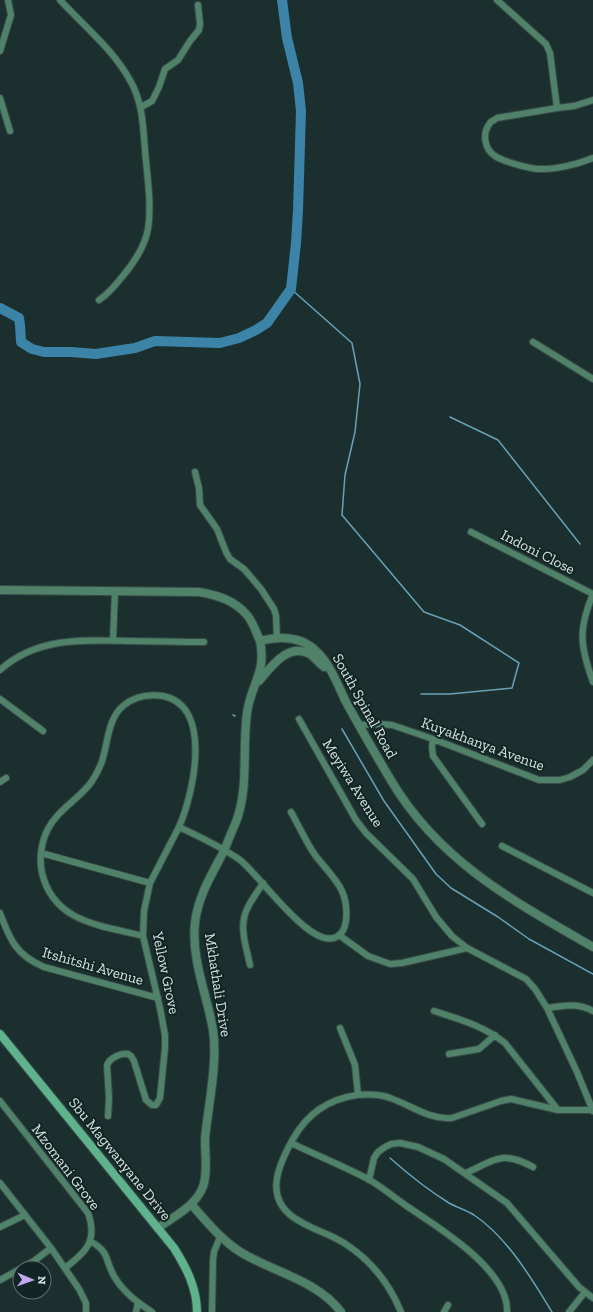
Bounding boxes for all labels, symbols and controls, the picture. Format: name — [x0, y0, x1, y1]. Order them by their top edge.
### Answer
street label: Indoni Close — [498, 526, 578, 578]
street label: South Spinal Road — [329, 650, 402, 762]
street label: Kuyakhanya Avenue — [419, 713, 547, 775]
street label: Meyiwa Avenue — [319, 736, 387, 830]
street label: Yellow Grove — [148, 929, 184, 1016]
street label: Mkhathali Drive — [201, 932, 235, 1038]
street label: Itshitshi Avenue — [40, 943, 146, 989]
street label: Sbu Magwanyane Drive — [65, 1094, 175, 1224]
street label: Mzomani Grove — [28, 1121, 104, 1213]
north arrow — [12, 1260, 52, 1300]
text: N — [35, 1276, 48, 1285]

